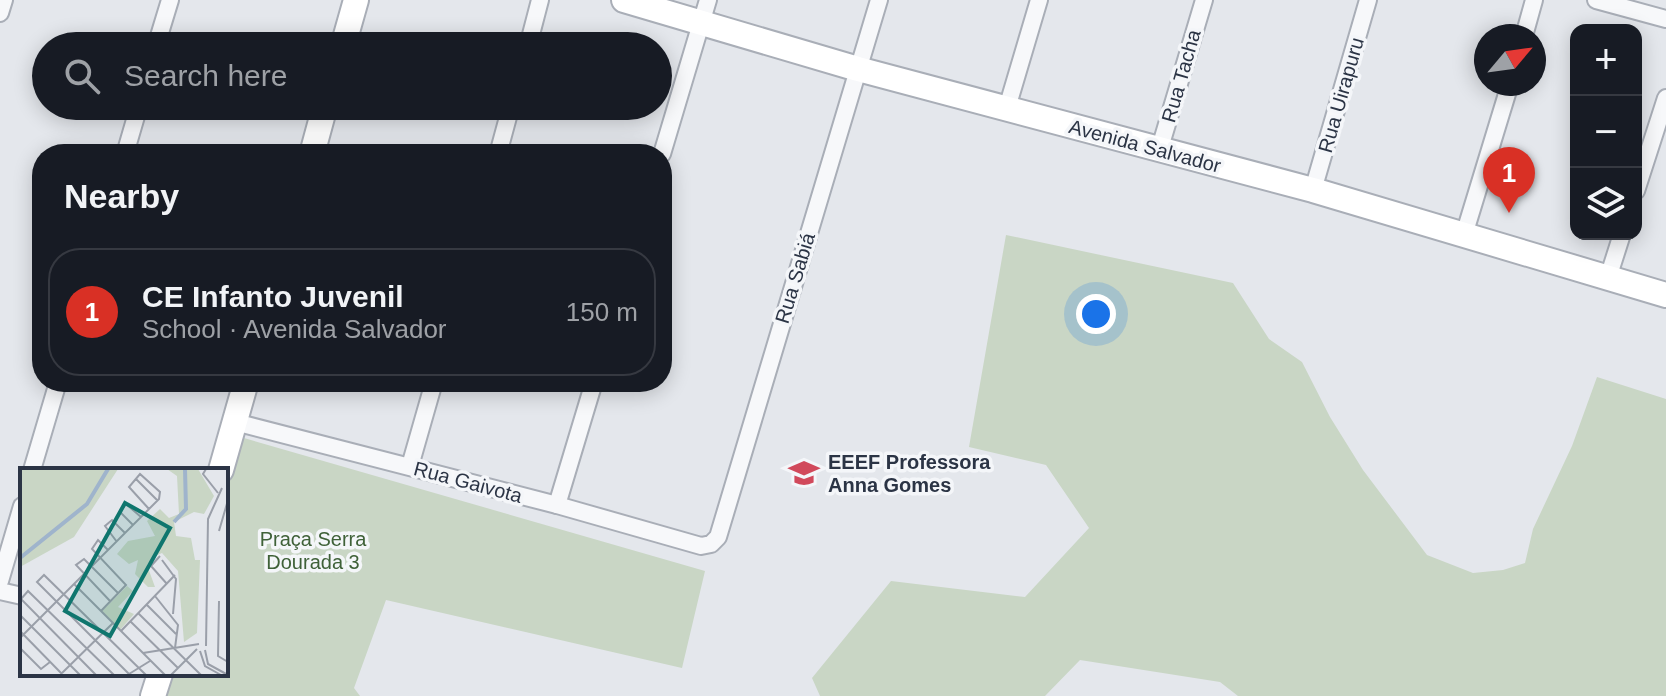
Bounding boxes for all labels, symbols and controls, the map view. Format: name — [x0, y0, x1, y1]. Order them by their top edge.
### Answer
north arrow — [1474, 24, 1546, 96]
map controls — [1570, 24, 1642, 240]
button: + — [1570, 24, 1642, 96]
street label: Rua Tacha — [1157, 26, 1205, 125]
search box — [32, 32, 672, 120]
street label: Rua Uirapuru — [1314, 35, 1368, 155]
icon: search — [60, 54, 104, 98]
text: Search here — [124, 59, 287, 92]
button: − — [1570, 96, 1642, 168]
street label: Avenida Salvador — [1067, 115, 1224, 177]
pin: 1 — [1483, 147, 1535, 213]
button: layers — [1570, 168, 1642, 240]
text: Nearby — [64, 177, 179, 215]
street label: Rua Sabiá — [771, 229, 819, 326]
text: CE Infanto Juvenil — [142, 280, 404, 313]
your location — [1076, 294, 1116, 334]
text: 1 — [85, 297, 99, 327]
text: 150 m — [566, 297, 638, 327]
text: School · Avenida Salvador — [142, 314, 447, 344]
place label: EEEF Professora Anna Gomes — [828, 451, 991, 496]
school or university icon: EEEF Professora Anna Gomes — [787, 456, 821, 490]
street label: Rua Gaivota — [411, 457, 525, 507]
inset map — [20, 468, 228, 676]
park label: Praça Serra Dourada 3 — [260, 528, 367, 573]

